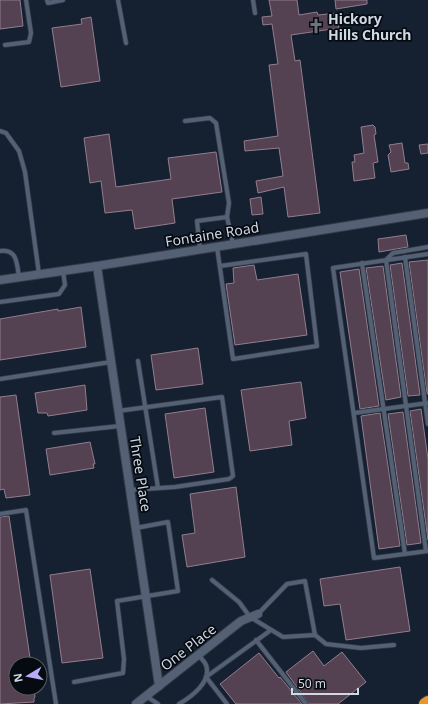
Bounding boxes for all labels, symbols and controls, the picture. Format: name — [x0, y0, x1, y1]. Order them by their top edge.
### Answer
place label: Hickory Hills Church — [328, 9, 411, 44]
church icon: Hickory Hills Church — [307, 17, 325, 35]
street label: Fontaine Road — [164, 217, 260, 251]
street label: Three Place — [126, 435, 156, 513]
street label: One Place — [156, 619, 220, 675]
north arrow — [8, 656, 48, 696]
scale bar — [292, 670, 358, 696]
text: N — [9, 672, 26, 684]
text: 50 m — [298, 675, 326, 692]

